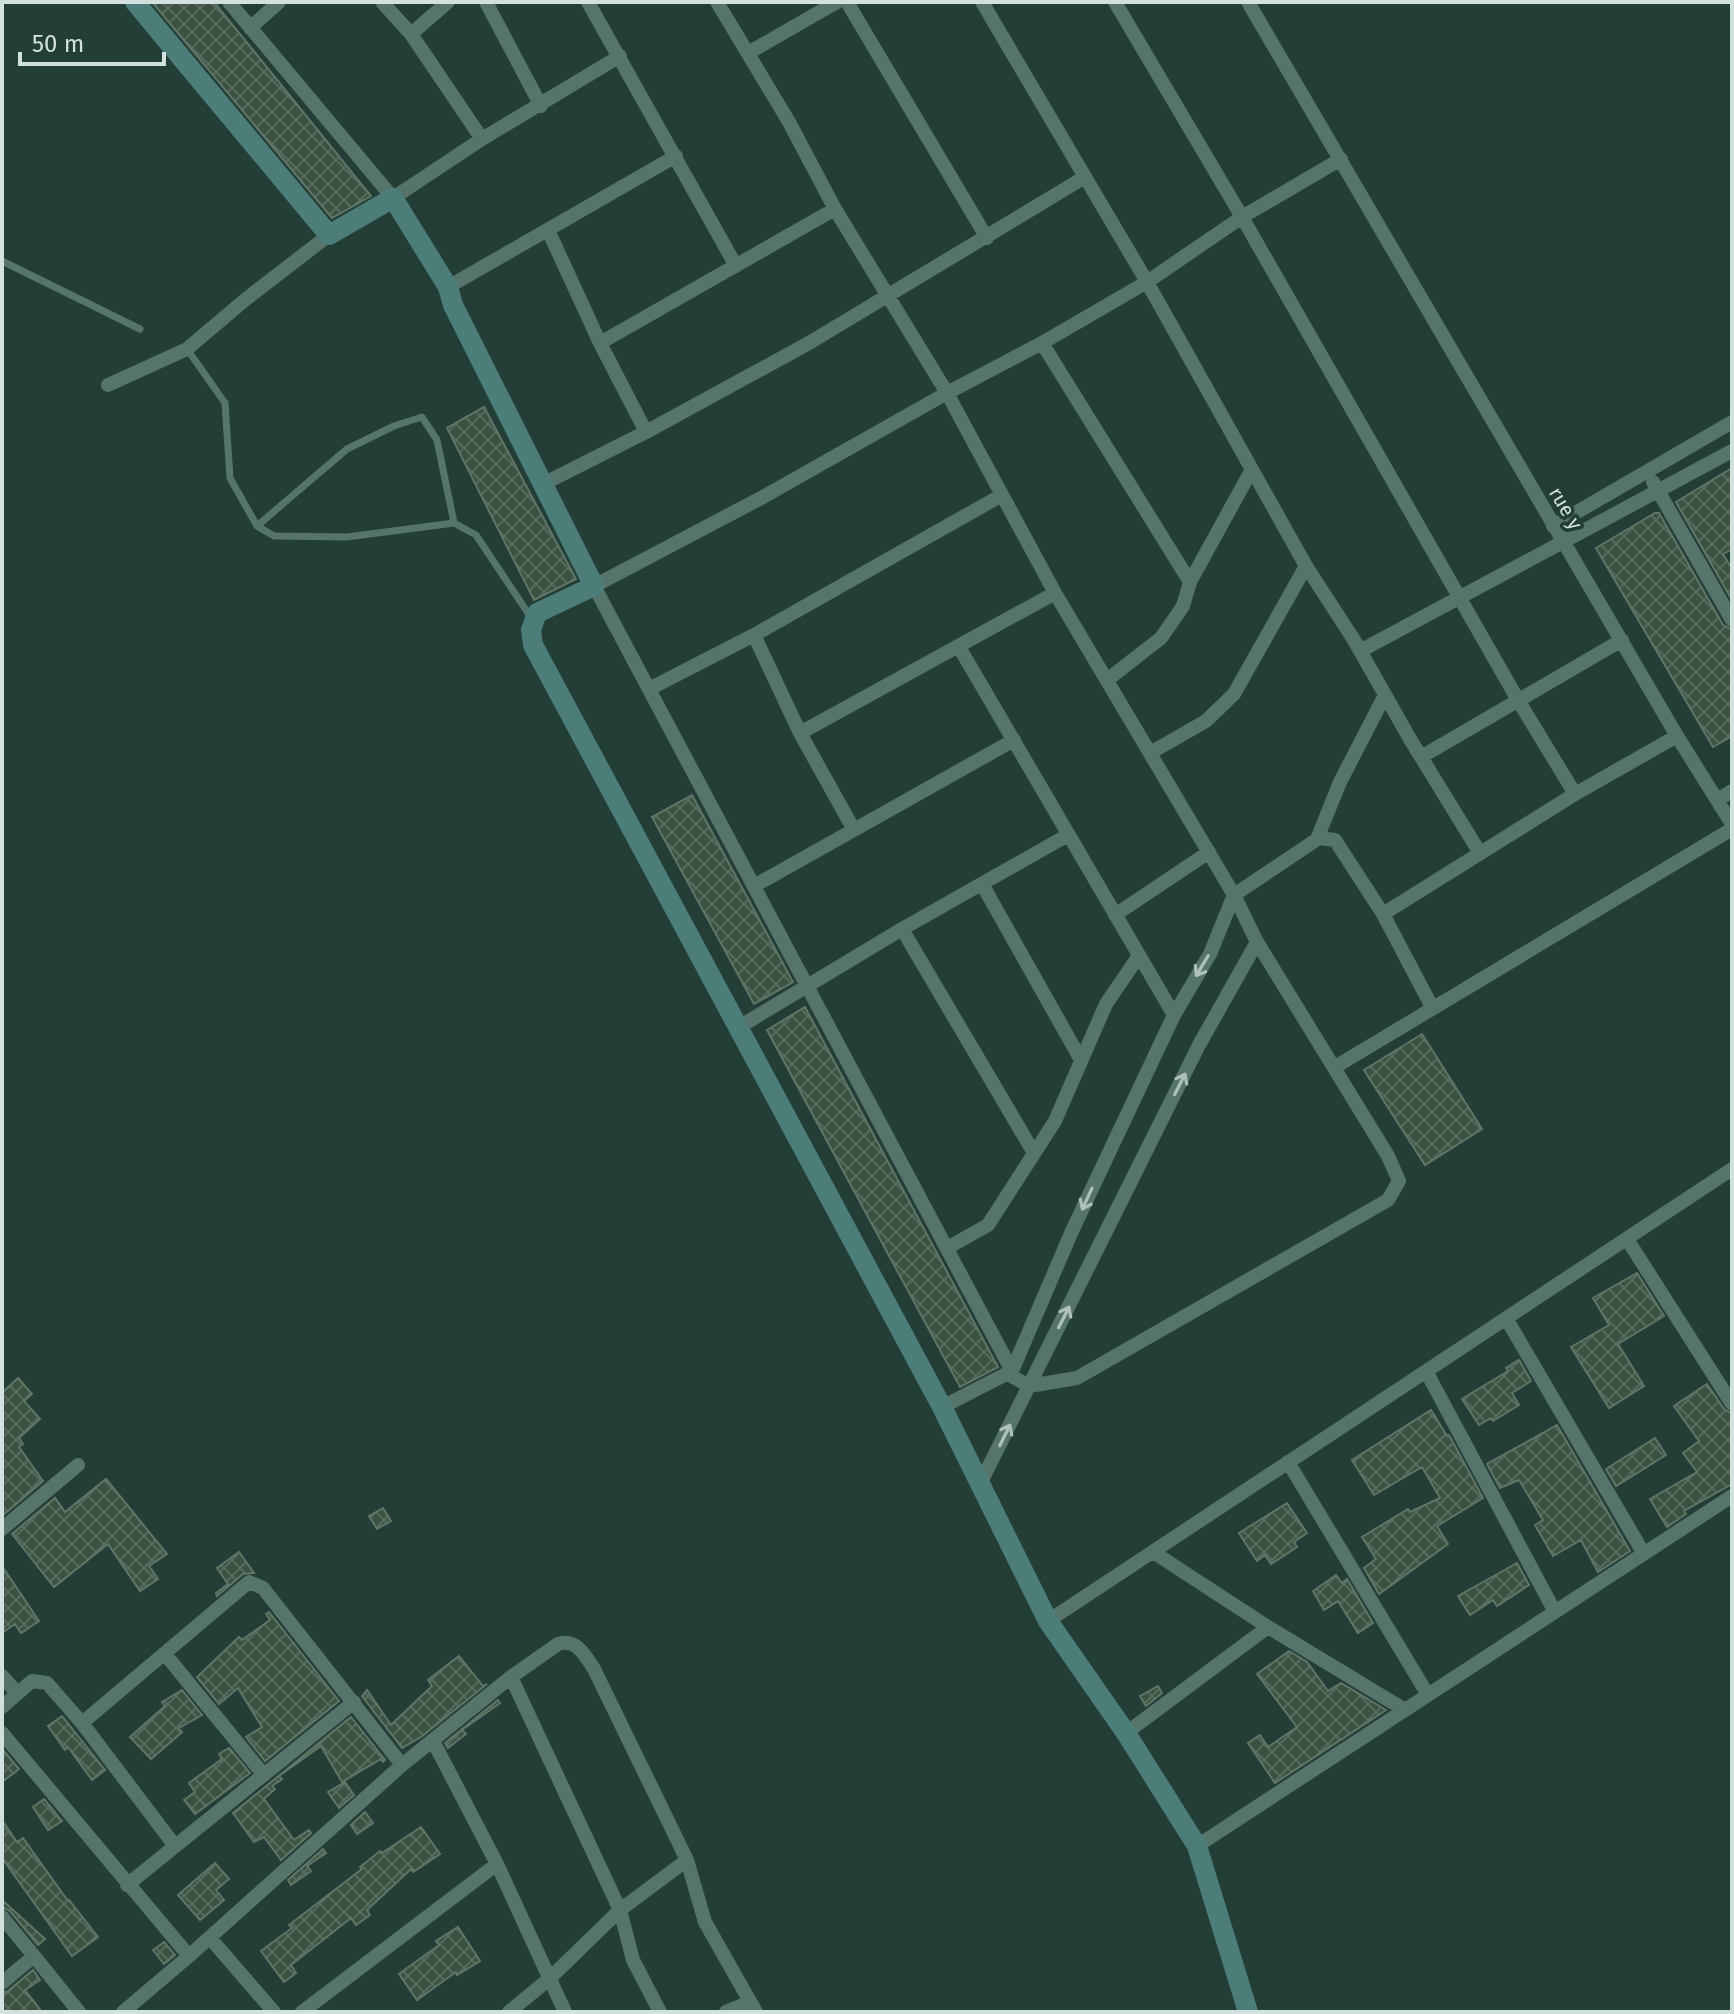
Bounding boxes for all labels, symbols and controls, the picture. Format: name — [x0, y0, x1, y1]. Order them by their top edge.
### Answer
scale bar — [20, 16, 164, 66]
text: 50 m — [32, 30, 84, 58]
street label: rue y — [1544, 482, 1588, 534]
one-way arrow — [1194, 954, 1210, 977]
one-way arrow — [1173, 1072, 1188, 1096]
one-way arrow — [1079, 1187, 1094, 1211]
one-way arrow — [1057, 1305, 1072, 1329]
one-way arrow — [997, 1424, 1013, 1448]

